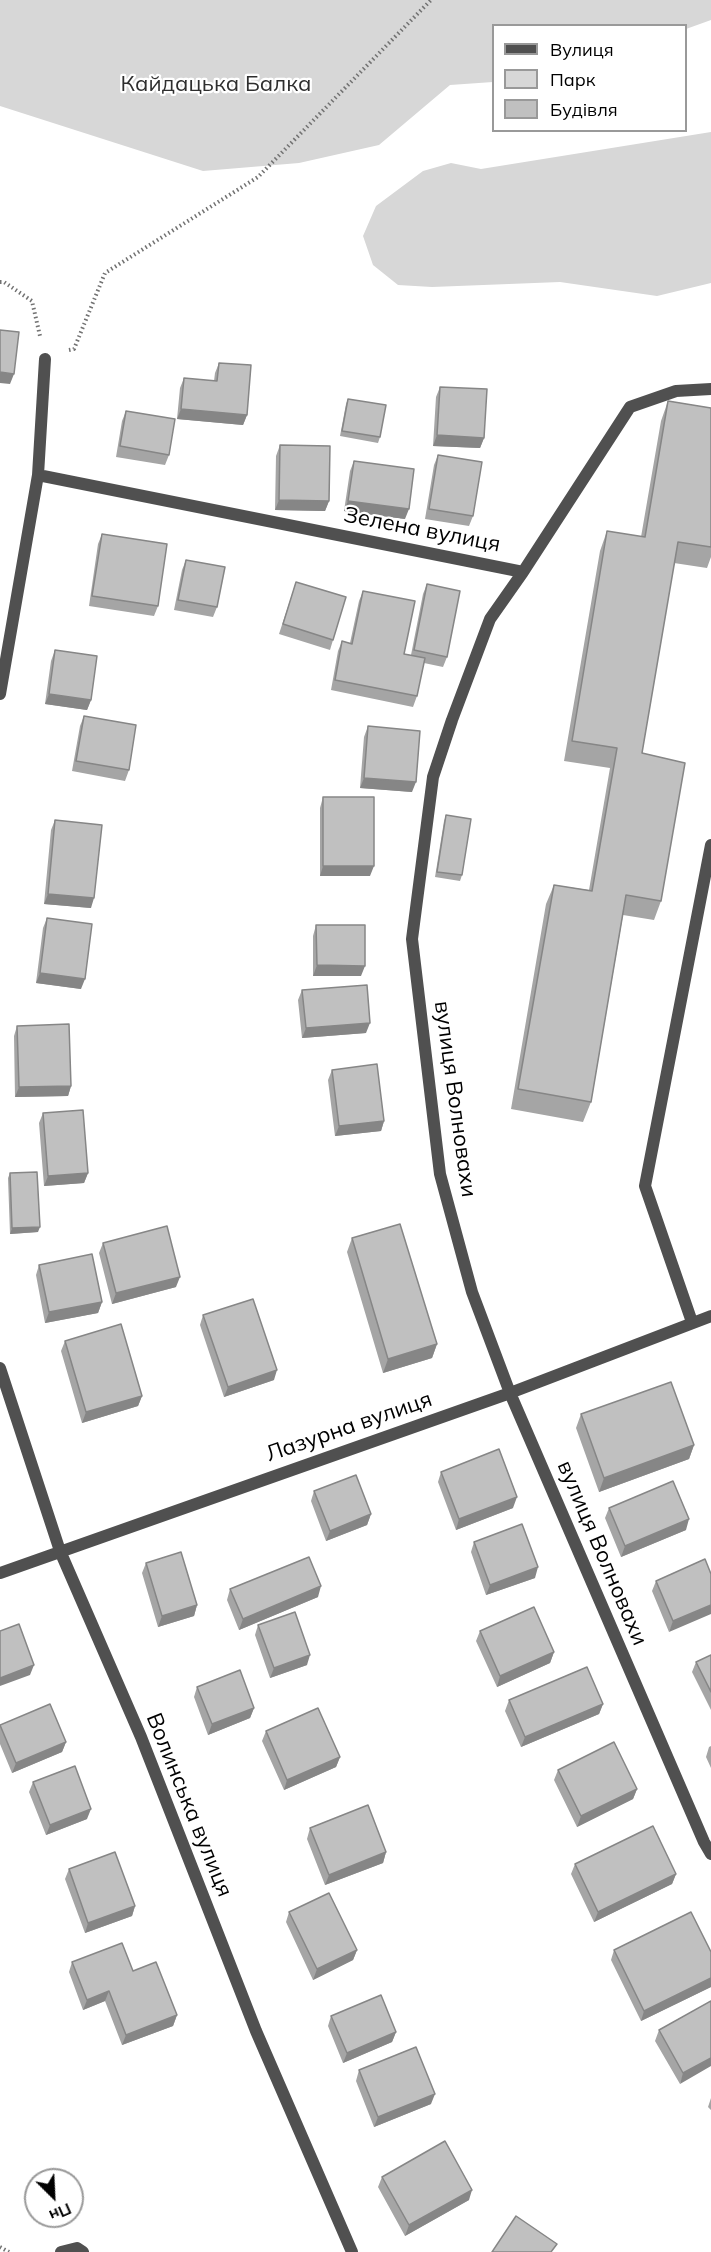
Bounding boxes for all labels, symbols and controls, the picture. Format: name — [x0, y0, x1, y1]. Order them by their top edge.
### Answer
legend — [492, 24, 687, 132]
text: Вулиця — [550, 38, 614, 61]
text: Парк — [550, 68, 595, 91]
park label: Кайдацька Балка — [121, 71, 311, 97]
text: Будівля — [550, 98, 618, 121]
street label: Зелена вулиця — [341, 502, 503, 558]
street label: вулиця Волновахи — [428, 999, 482, 1199]
street label: Лазурна вулиця — [262, 1386, 436, 1468]
street label: вулиця Волновахи — [551, 1457, 653, 1649]
street label: Волинська вулиця — [140, 1709, 238, 1901]
north arrow — [24, 2168, 84, 2228]
text: Пн — [46, 2199, 75, 2226]

